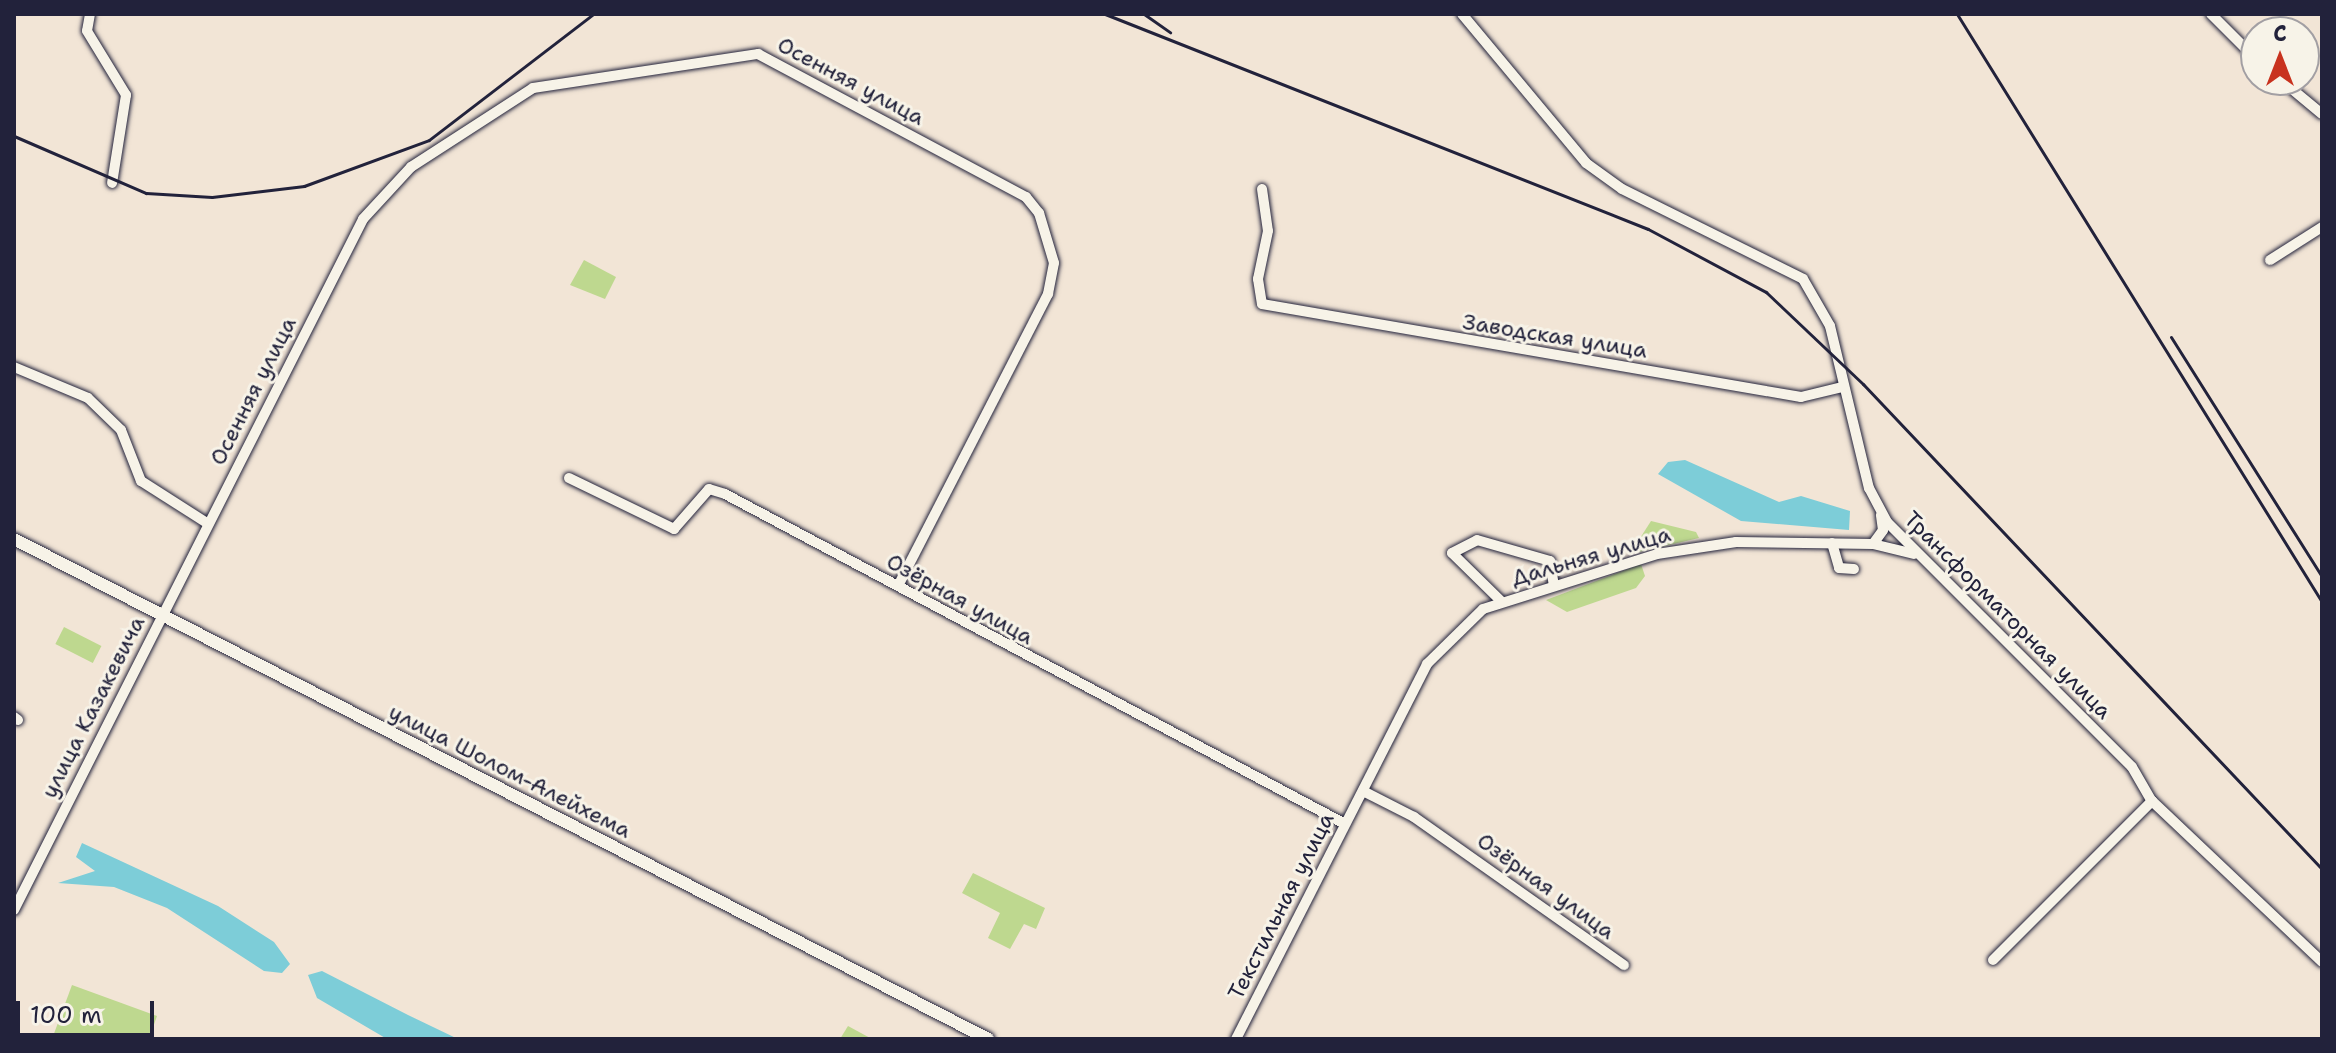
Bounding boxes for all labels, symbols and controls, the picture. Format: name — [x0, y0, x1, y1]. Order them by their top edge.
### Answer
north arrow — [2240, 16, 2320, 96]
text: С — [2273, 19, 2287, 48]
street label: Осенняя улица — [773, 31, 929, 131]
street label: Заводская улица — [1461, 308, 1649, 364]
street label: Осенняя улица — [204, 312, 302, 470]
street label: Трансформаторная улица — [1899, 506, 2117, 724]
street label: Дальняя улица — [1508, 521, 1674, 591]
street label: Озёрная улица — [882, 548, 1038, 650]
street label: улица Казакевича — [36, 612, 150, 802]
street label: улица Шолом-Алейхема — [385, 698, 635, 844]
street label: Текстильная улица — [1222, 808, 1340, 1004]
street label: Озёрная улица — [1472, 827, 1620, 945]
scale bar — [20, 985, 158, 1035]
text: 100 m — [30, 999, 102, 1031]

